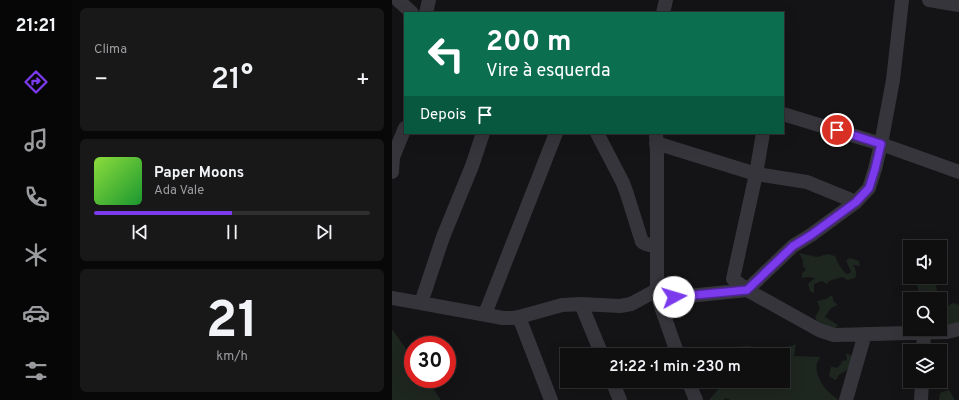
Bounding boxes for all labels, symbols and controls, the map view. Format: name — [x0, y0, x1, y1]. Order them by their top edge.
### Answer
text: 21:21 — [16, 15, 56, 38]
text: 200 m — [486, 25, 572, 61]
icon: left — [420, 28, 472, 80]
text: Clima — [94, 42, 127, 58]
text: Vire à esquerda — [486, 60, 610, 83]
text: 21° — [211, 62, 253, 99]
text: − — [94, 67, 108, 94]
text: + — [356, 67, 370, 94]
icon: directions — [22, 68, 50, 96]
icon: arrive — [474, 104, 496, 126]
text: Depois — [420, 106, 466, 125]
pin — [820, 113, 854, 147]
icon: arrive — [826, 119, 848, 141]
icon: music — [22, 126, 50, 154]
text: Paper Moons — [154, 164, 244, 183]
icon: phone — [22, 183, 50, 211]
text: Ada Vale — [154, 183, 204, 199]
icon: previous — [129, 221, 151, 243]
icon: pause — [221, 221, 243, 243]
icon: next — [313, 221, 335, 243]
map controls — [903, 240, 947, 388]
button: sound — [903, 240, 947, 284]
icon: climate — [22, 241, 50, 269]
position arrow — [653, 276, 695, 318]
text: 21 — [206, 290, 258, 356]
button: search — [903, 292, 947, 336]
icon: car — [22, 299, 50, 327]
speed limit sign: 30 — [404, 336, 456, 388]
button: layers — [903, 344, 947, 388]
text: km/h — [216, 349, 248, 365]
icon: filters — [22, 357, 50, 385]
text: 21:22 · 1 min · 230 m — [609, 358, 741, 377]

